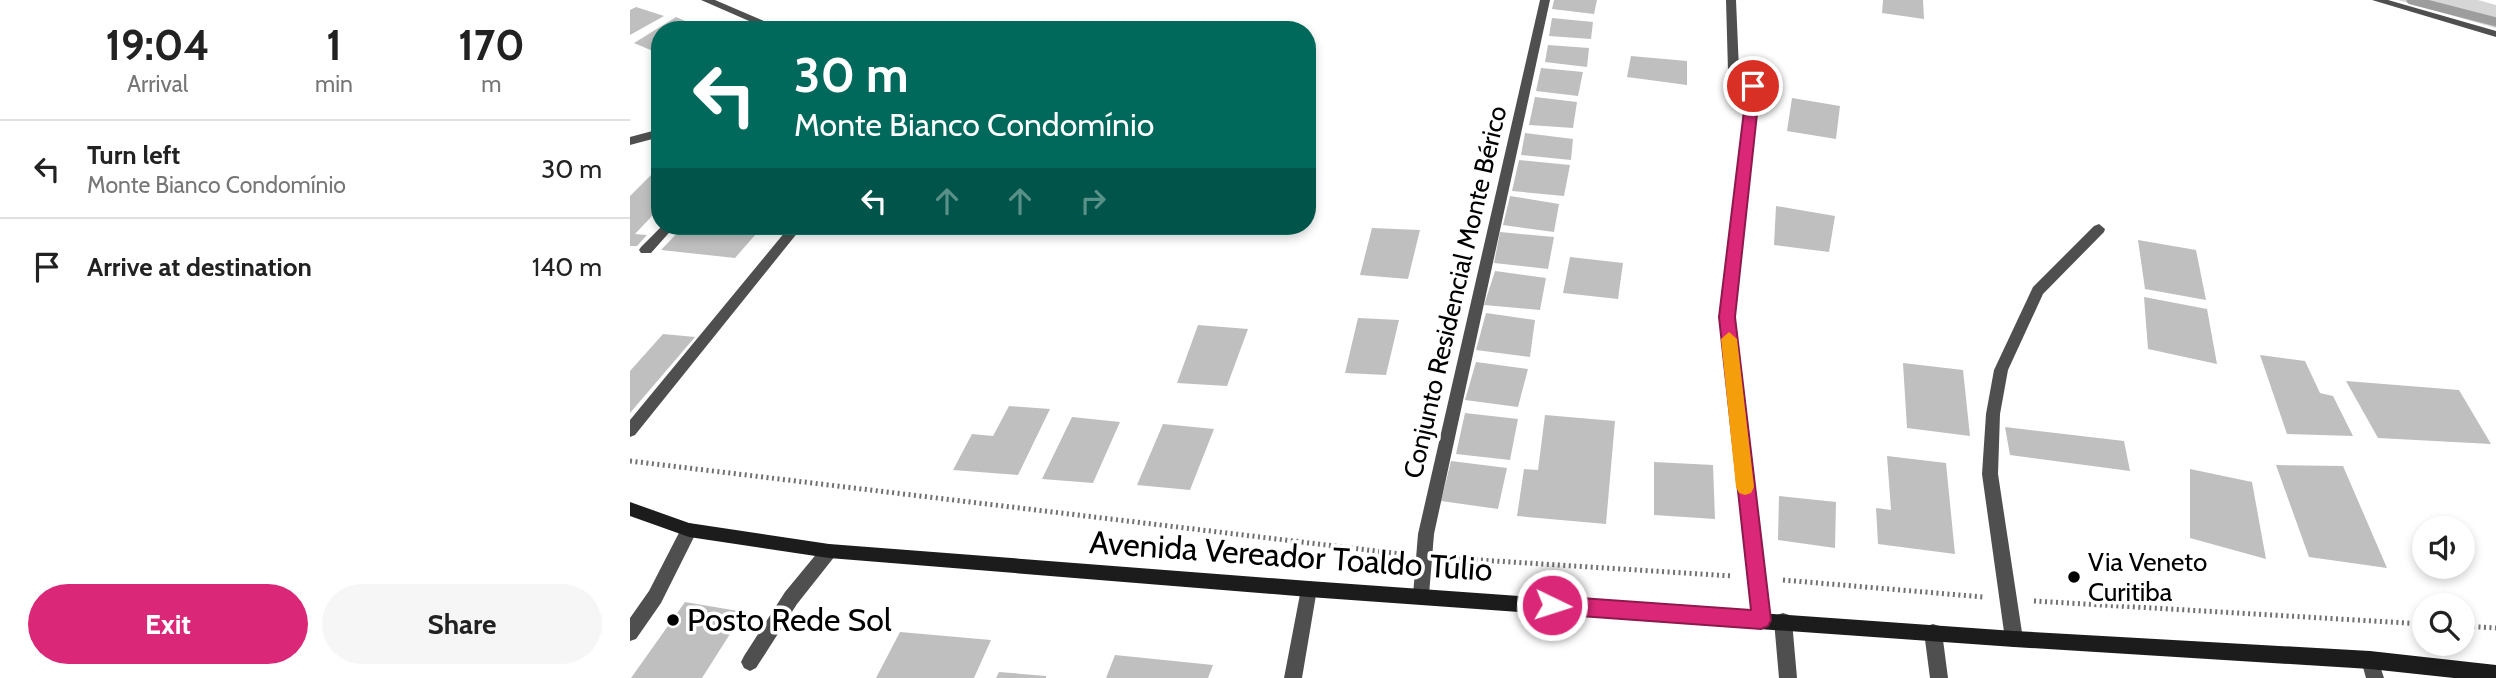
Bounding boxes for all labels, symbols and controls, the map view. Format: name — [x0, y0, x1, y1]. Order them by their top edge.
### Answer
text: 19:04 — [105, 19, 210, 71]
text: 1 — [326, 19, 342, 71]
text: 170 — [458, 19, 525, 71]
text: 30 m — [794, 45, 909, 104]
icon: left — [679, 49, 770, 140]
pin — [1723, 56, 1783, 116]
icon: arrive — [1734, 67, 1772, 105]
text: Arrival — [127, 70, 188, 98]
text: min — [315, 70, 353, 98]
text: m — [481, 70, 502, 98]
street label: Conjunto Residencial Monte Bérico — [1397, 103, 1513, 481]
text: Monte Bianco Condomínio — [794, 105, 1154, 144]
text: Turn left — [87, 139, 180, 171]
icon: left — [28, 150, 66, 188]
text: 30 m — [541, 153, 602, 185]
text: Monte Bianco Condomínio — [87, 171, 346, 199]
icon: left — [855, 182, 893, 220]
icon: ahead — [928, 182, 966, 220]
icon: ahead — [1001, 182, 1039, 220]
icon: right — [1074, 182, 1112, 220]
icon: arrive — [28, 248, 66, 286]
text: Arrive at destination — [87, 251, 312, 283]
text: 140 m — [532, 251, 602, 283]
map controls — [2412, 516, 2475, 656]
button: sound — [2412, 516, 2475, 579]
street label: Avenida Vereador Toaldo Túlio — [1088, 522, 1494, 589]
place label: Via Veneto Curitiba — [2088, 546, 2207, 608]
position arrow — [1515, 568, 1589, 642]
marker: Via Veneto Curitiba — [2066, 569, 2082, 585]
button: Exit — [28, 584, 308, 664]
button: Share — [322, 584, 602, 664]
button: search — [2412, 593, 2475, 656]
place label: Posto Rede Sol — [687, 600, 892, 639]
marker: Posto Rede Sol — [665, 612, 681, 628]

